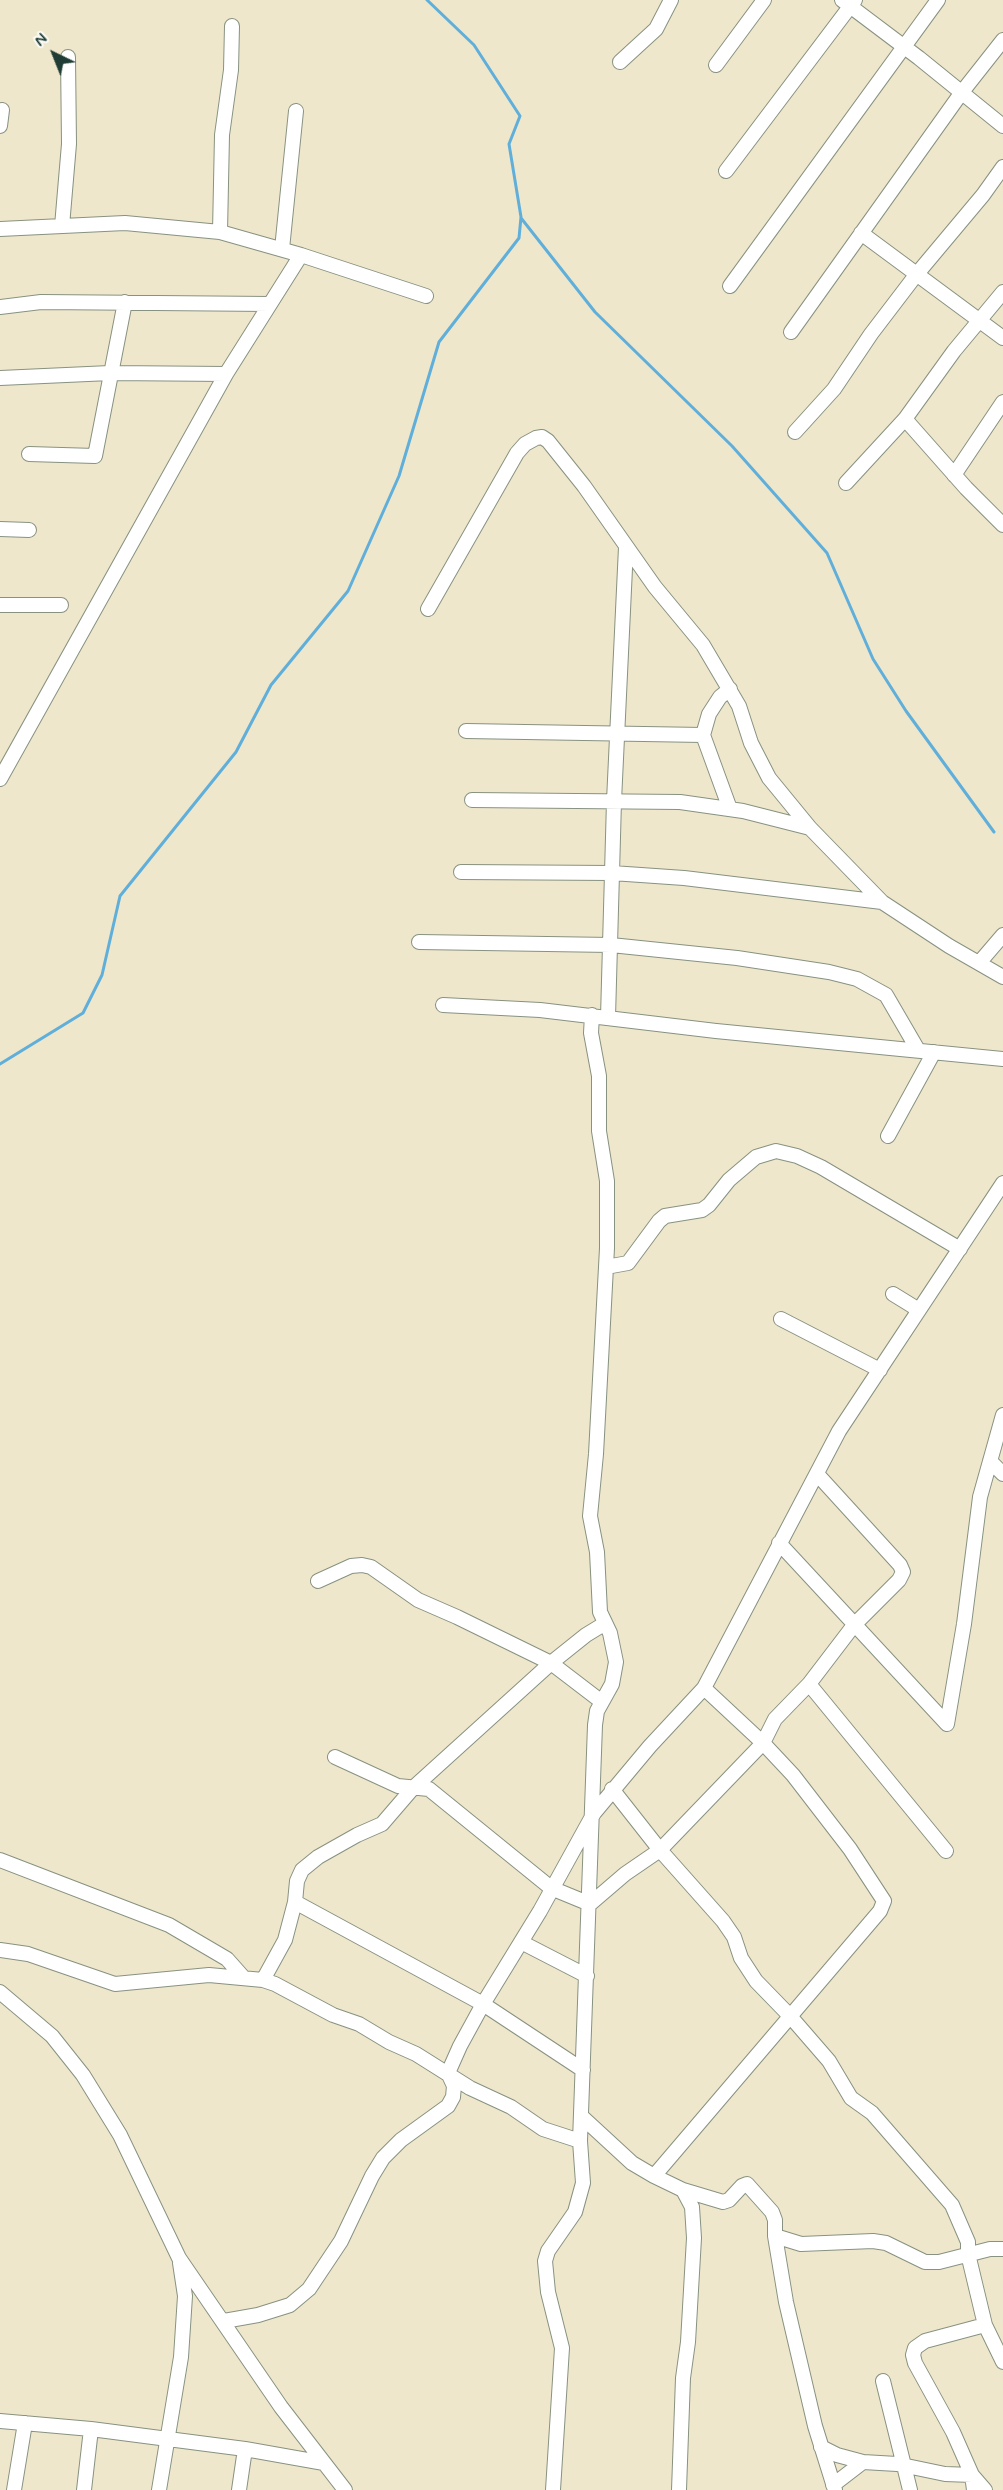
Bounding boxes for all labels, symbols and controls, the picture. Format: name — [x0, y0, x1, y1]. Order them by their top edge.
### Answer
north arrow — [24, 24, 84, 84]
text: N — [30, 29, 52, 52]

